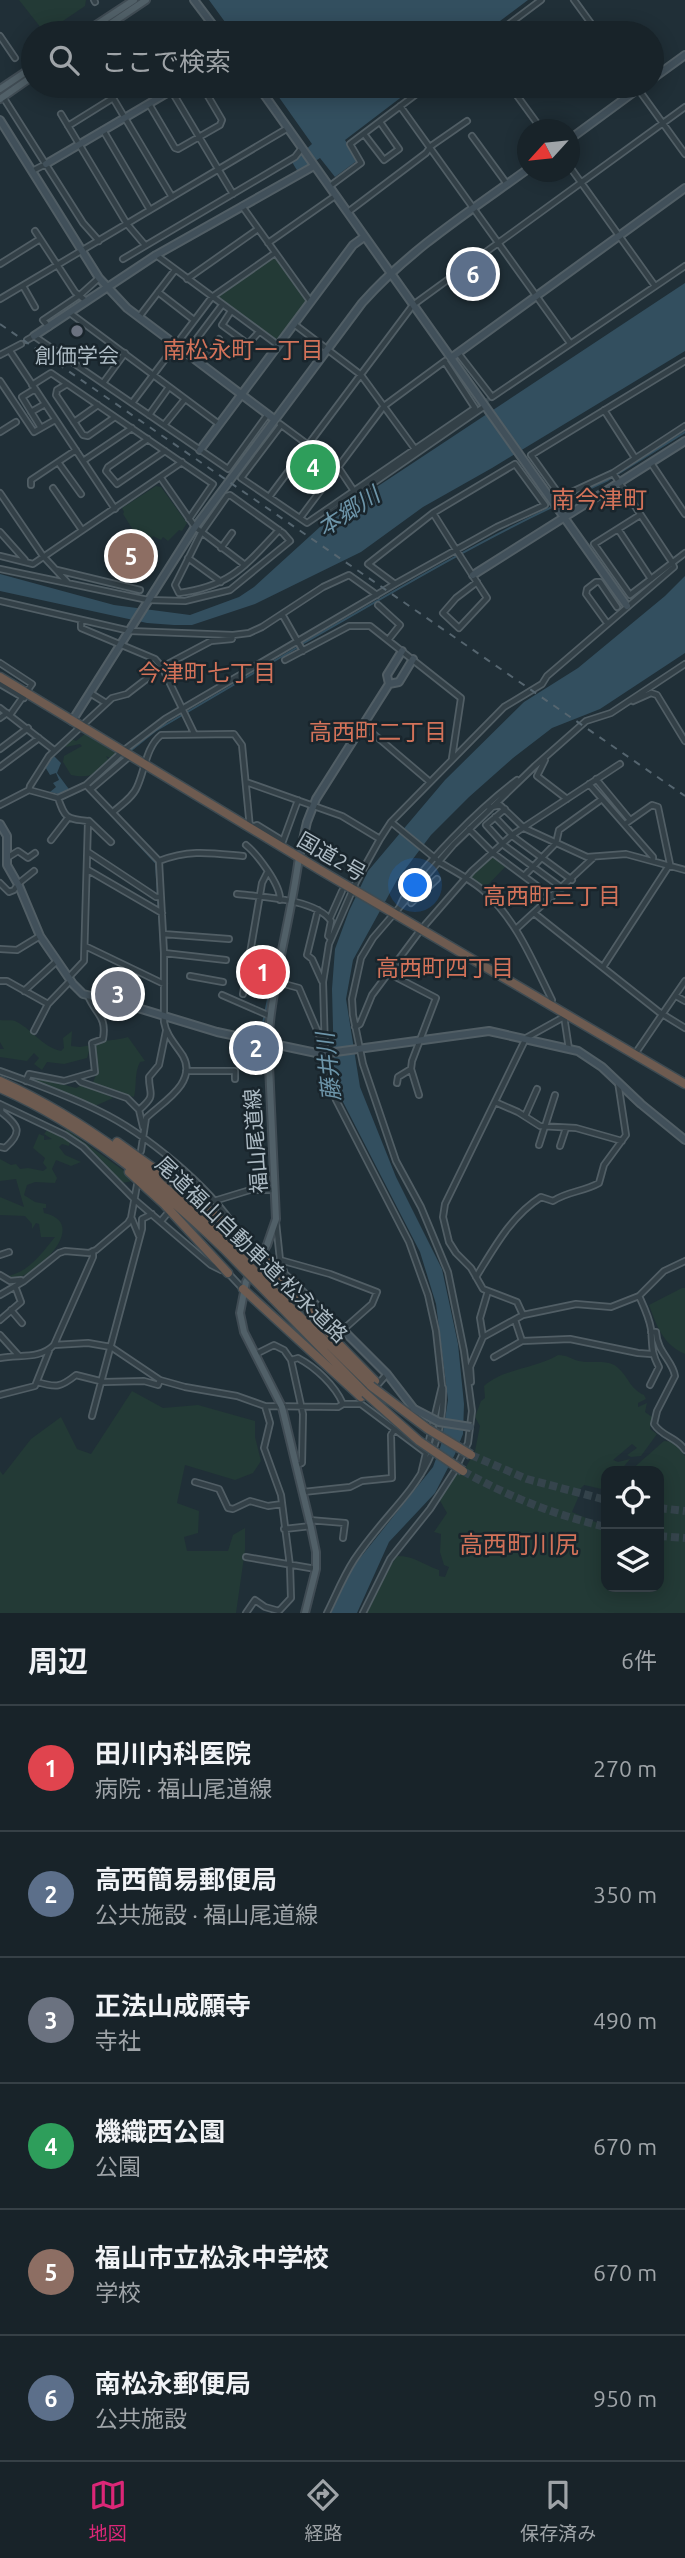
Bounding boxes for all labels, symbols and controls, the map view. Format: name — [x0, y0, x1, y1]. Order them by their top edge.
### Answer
search box — [21, 21, 664, 98]
icon: search — [45, 41, 83, 79]
text: ここで検索 — [101, 47, 231, 76]
north arrow — [517, 119, 580, 182]
pin: 6 — [450, 248, 496, 300]
marker: 創価学会 — [69, 323, 85, 339]
district label: 南松永町一丁目 — [163, 337, 324, 362]
place label: 創価学会 — [35, 343, 119, 367]
pin: 4 — [290, 441, 336, 493]
water label: 本郷川 — [312, 480, 386, 540]
district label: 南今津町 — [551, 486, 647, 513]
pin: 5 — [108, 530, 154, 582]
district label: 今津町七丁目 — [138, 660, 276, 685]
district label: 高西町二丁目 — [309, 719, 447, 744]
street label: 国道2号 — [294, 827, 370, 885]
your location — [398, 868, 432, 902]
district label: 高西町三丁目 — [483, 883, 621, 908]
pin: 1 — [240, 946, 286, 998]
district label: 高西町四丁目 — [376, 955, 514, 980]
pin: 3 — [95, 968, 141, 1020]
pin: 2 — [233, 1022, 279, 1074]
water label: 藤井川 — [312, 1028, 344, 1103]
street label: 福山尾道線 — [239, 1088, 271, 1194]
street label: 尾道福山自動車道;松永道路 — [151, 1151, 353, 1347]
map controls — [601, 1466, 664, 1592]
button: locate — [601, 1466, 664, 1529]
button: layers — [601, 1529, 664, 1592]
district label: 高西町川尻 — [459, 1531, 579, 1558]
text: 周辺 — [28, 1644, 88, 1678]
text: 6件 — [621, 1648, 657, 1673]
text: 田川内科医院 — [95, 1739, 251, 1768]
text: 1 — [45, 1756, 57, 1781]
text: 270 m — [593, 1756, 657, 1781]
text: 病院 · 福山尾道線 — [95, 1776, 272, 1801]
text: 高西簡易郵便局 — [95, 1865, 277, 1894]
text: 2 — [45, 1882, 57, 1907]
text: 350 m — [593, 1882, 657, 1907]
text: 公共施設 · 福山尾道線 — [95, 1902, 318, 1927]
text: 正法山成願寺 — [95, 1991, 251, 2020]
text: 3 — [45, 2008, 57, 2033]
text: 490 m — [593, 2008, 657, 2033]
text: 寺社 — [95, 2028, 141, 2053]
text: 機織西公園 — [95, 2117, 225, 2146]
text: 4 — [45, 2134, 57, 2159]
text: 670 m — [593, 2134, 657, 2159]
text: 公園 — [95, 2154, 141, 2179]
text: 福山市立松永中学校 — [95, 2243, 329, 2272]
text: 5 — [45, 2260, 57, 2285]
text: 670 m — [593, 2260, 657, 2285]
text: 学校 — [95, 2280, 141, 2305]
text: 南松永郵便局 — [95, 2369, 251, 2398]
text: 6 — [45, 2386, 57, 2411]
text: 950 m — [593, 2386, 657, 2411]
text: 公共施設 — [95, 2406, 187, 2431]
tab: 地図 — [89, 2476, 127, 2545]
tab: 経路 — [304, 2476, 342, 2545]
tab: 保存済み — [520, 2476, 596, 2545]

